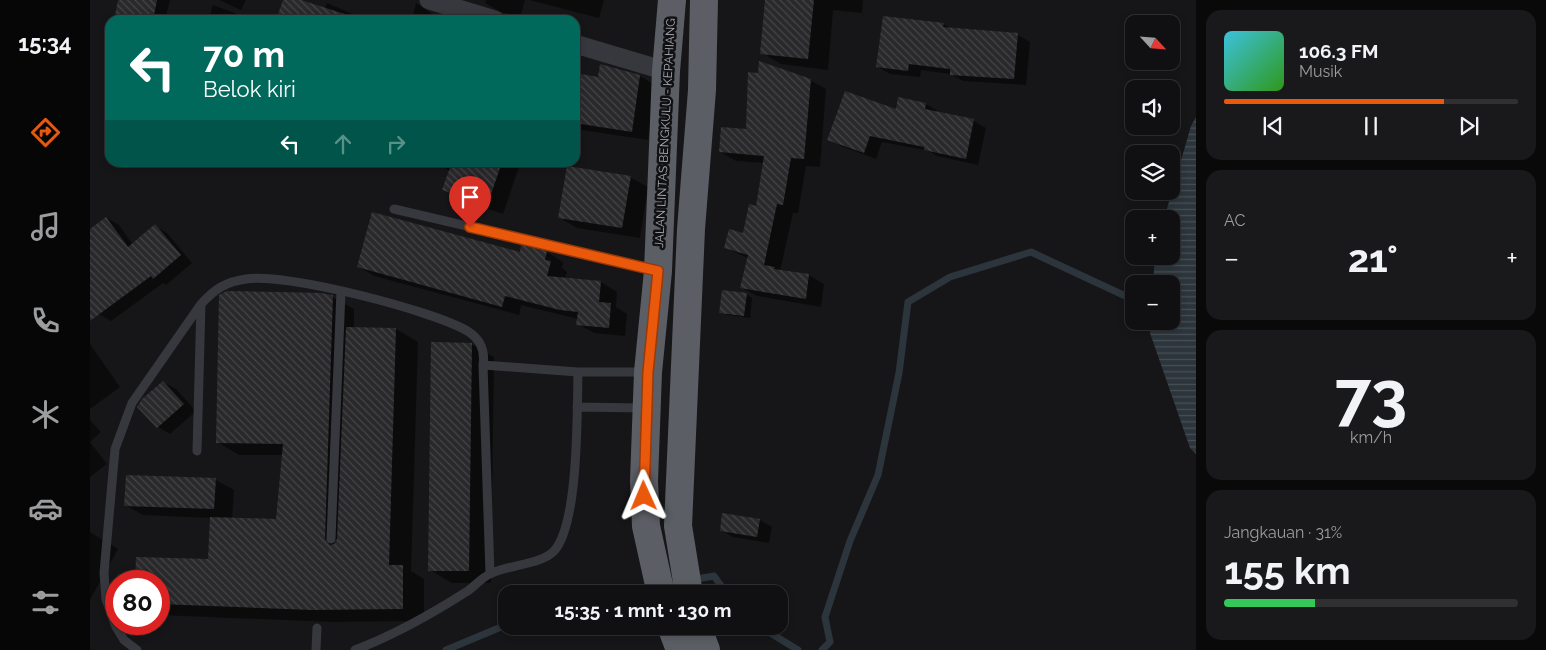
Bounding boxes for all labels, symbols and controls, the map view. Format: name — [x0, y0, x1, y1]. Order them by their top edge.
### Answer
north arrow — [1125, 15, 1180, 70]
map controls — [1125, 15, 1180, 330]
street label: JALAN LINTAS BENGKULU - KEPAHIANG — [652, 18, 678, 248]
text: 15:34 — [18, 30, 72, 56]
text: 70 m — [203, 34, 285, 75]
icon: left — [120, 35, 185, 100]
text: 106.3 FM — [1299, 40, 1378, 62]
text: Musik — [1299, 62, 1342, 81]
text: Belok kiri — [203, 76, 296, 102]
button: sound — [1125, 80, 1180, 135]
icon: previous — [1259, 112, 1287, 140]
icon: pause — [1357, 112, 1385, 140]
icon: next — [1455, 112, 1483, 140]
icon: directions — [28, 115, 63, 150]
icon: left — [276, 130, 304, 158]
icon: ahead — [329, 130, 357, 158]
icon: right — [382, 130, 410, 158]
button: layers — [1125, 145, 1180, 200]
pin — [449, 176, 491, 227]
icon: arrive — [456, 183, 484, 211]
icon: music — [28, 209, 63, 244]
button: + — [1125, 210, 1180, 265]
text: AC — [1224, 211, 1245, 230]
text: 21° — [1348, 236, 1398, 281]
text: − — [1224, 242, 1239, 275]
text: + — [1506, 242, 1518, 275]
button: − — [1125, 275, 1180, 330]
icon: phone — [28, 303, 63, 338]
text: 73 — [1335, 357, 1407, 433]
icon: climate — [28, 397, 63, 432]
text: km/h — [1350, 428, 1392, 447]
position arrow — [617, 469, 669, 521]
icon: car — [28, 491, 63, 526]
text: Jangkauan · 31% — [1224, 523, 1342, 542]
text: 155 km — [1224, 548, 1351, 593]
speed limit sign: 80 — [105, 570, 170, 635]
icon: filters — [28, 585, 63, 620]
text: 15:35 · 1 mnt · 130 m — [555, 599, 731, 621]

